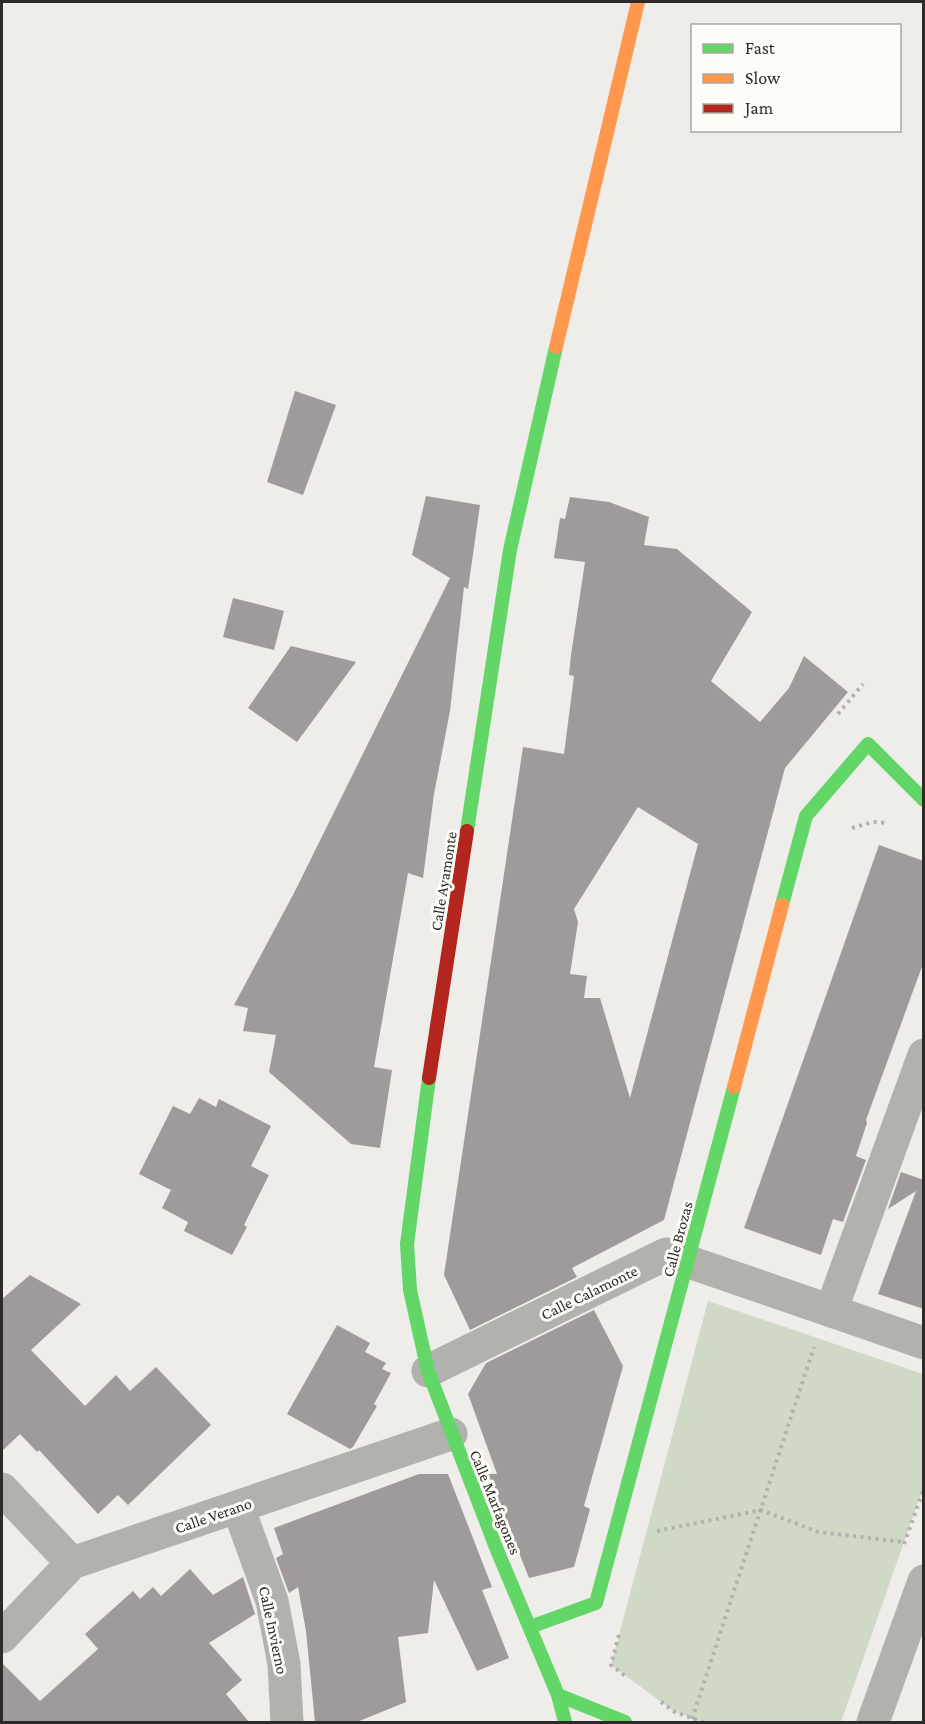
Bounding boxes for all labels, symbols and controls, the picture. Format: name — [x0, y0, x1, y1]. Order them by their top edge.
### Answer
legend — [691, 24, 901, 132]
text: Fast — [745, 38, 776, 58]
text: Slow — [745, 68, 781, 88]
text: Jam — [743, 98, 774, 118]
street label: Calle Ayamonte — [427, 830, 461, 932]
street label: Calle Brozas — [659, 1199, 696, 1279]
street label: Calle Calamonte — [538, 1262, 640, 1323]
street label: Calle Marfagones — [466, 1447, 524, 1557]
street label: Calle Verano — [173, 1494, 254, 1537]
street label: Calle Invierno — [256, 1585, 291, 1676]

